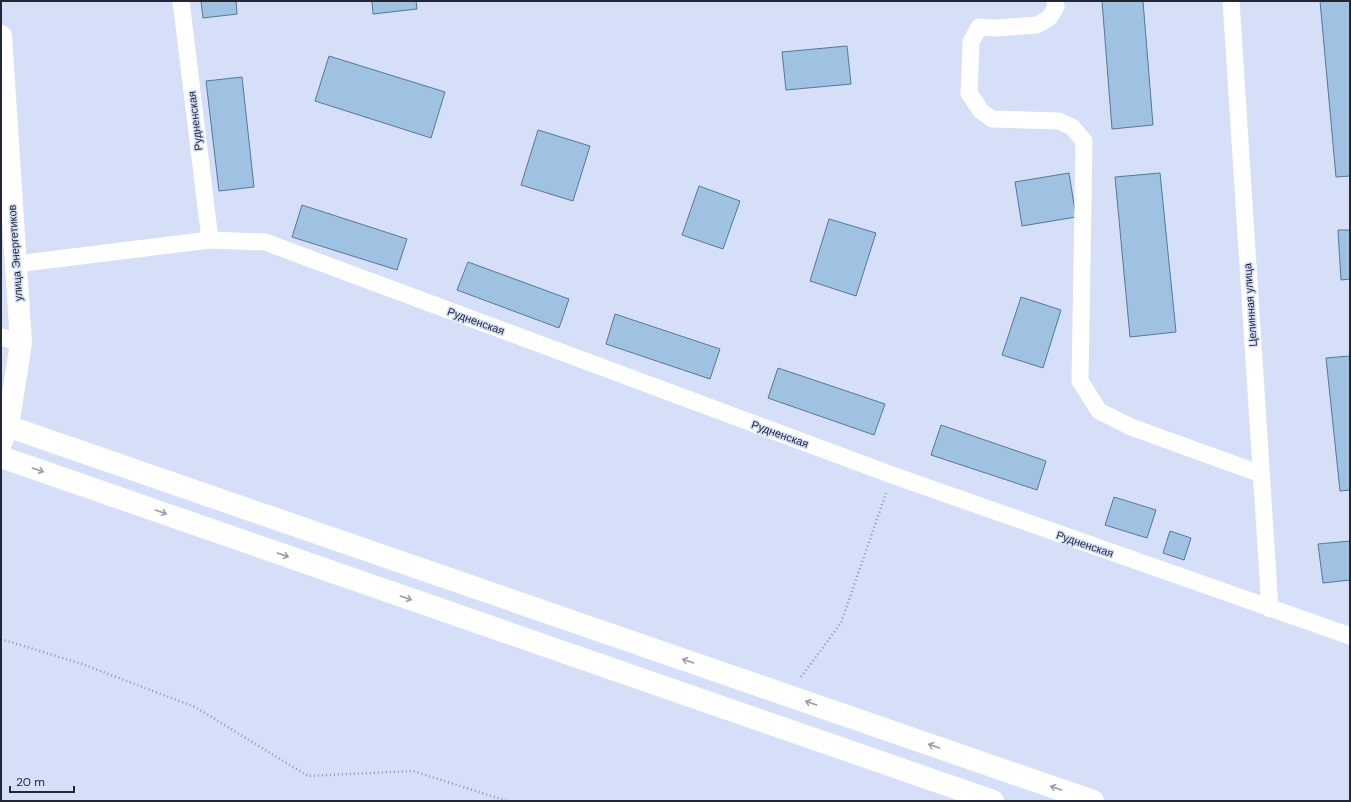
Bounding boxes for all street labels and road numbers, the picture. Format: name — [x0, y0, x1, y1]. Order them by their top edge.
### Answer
street label: Рудненская — [184, 90, 206, 152]
street label: улица Энергетиков — [5, 204, 25, 302]
street label: Целинная улица — [1240, 262, 1260, 347]
street label: Рудненская — [446, 304, 507, 338]
street label: Рудненская — [750, 417, 811, 451]
street label: Рудненская — [1054, 528, 1116, 560]

